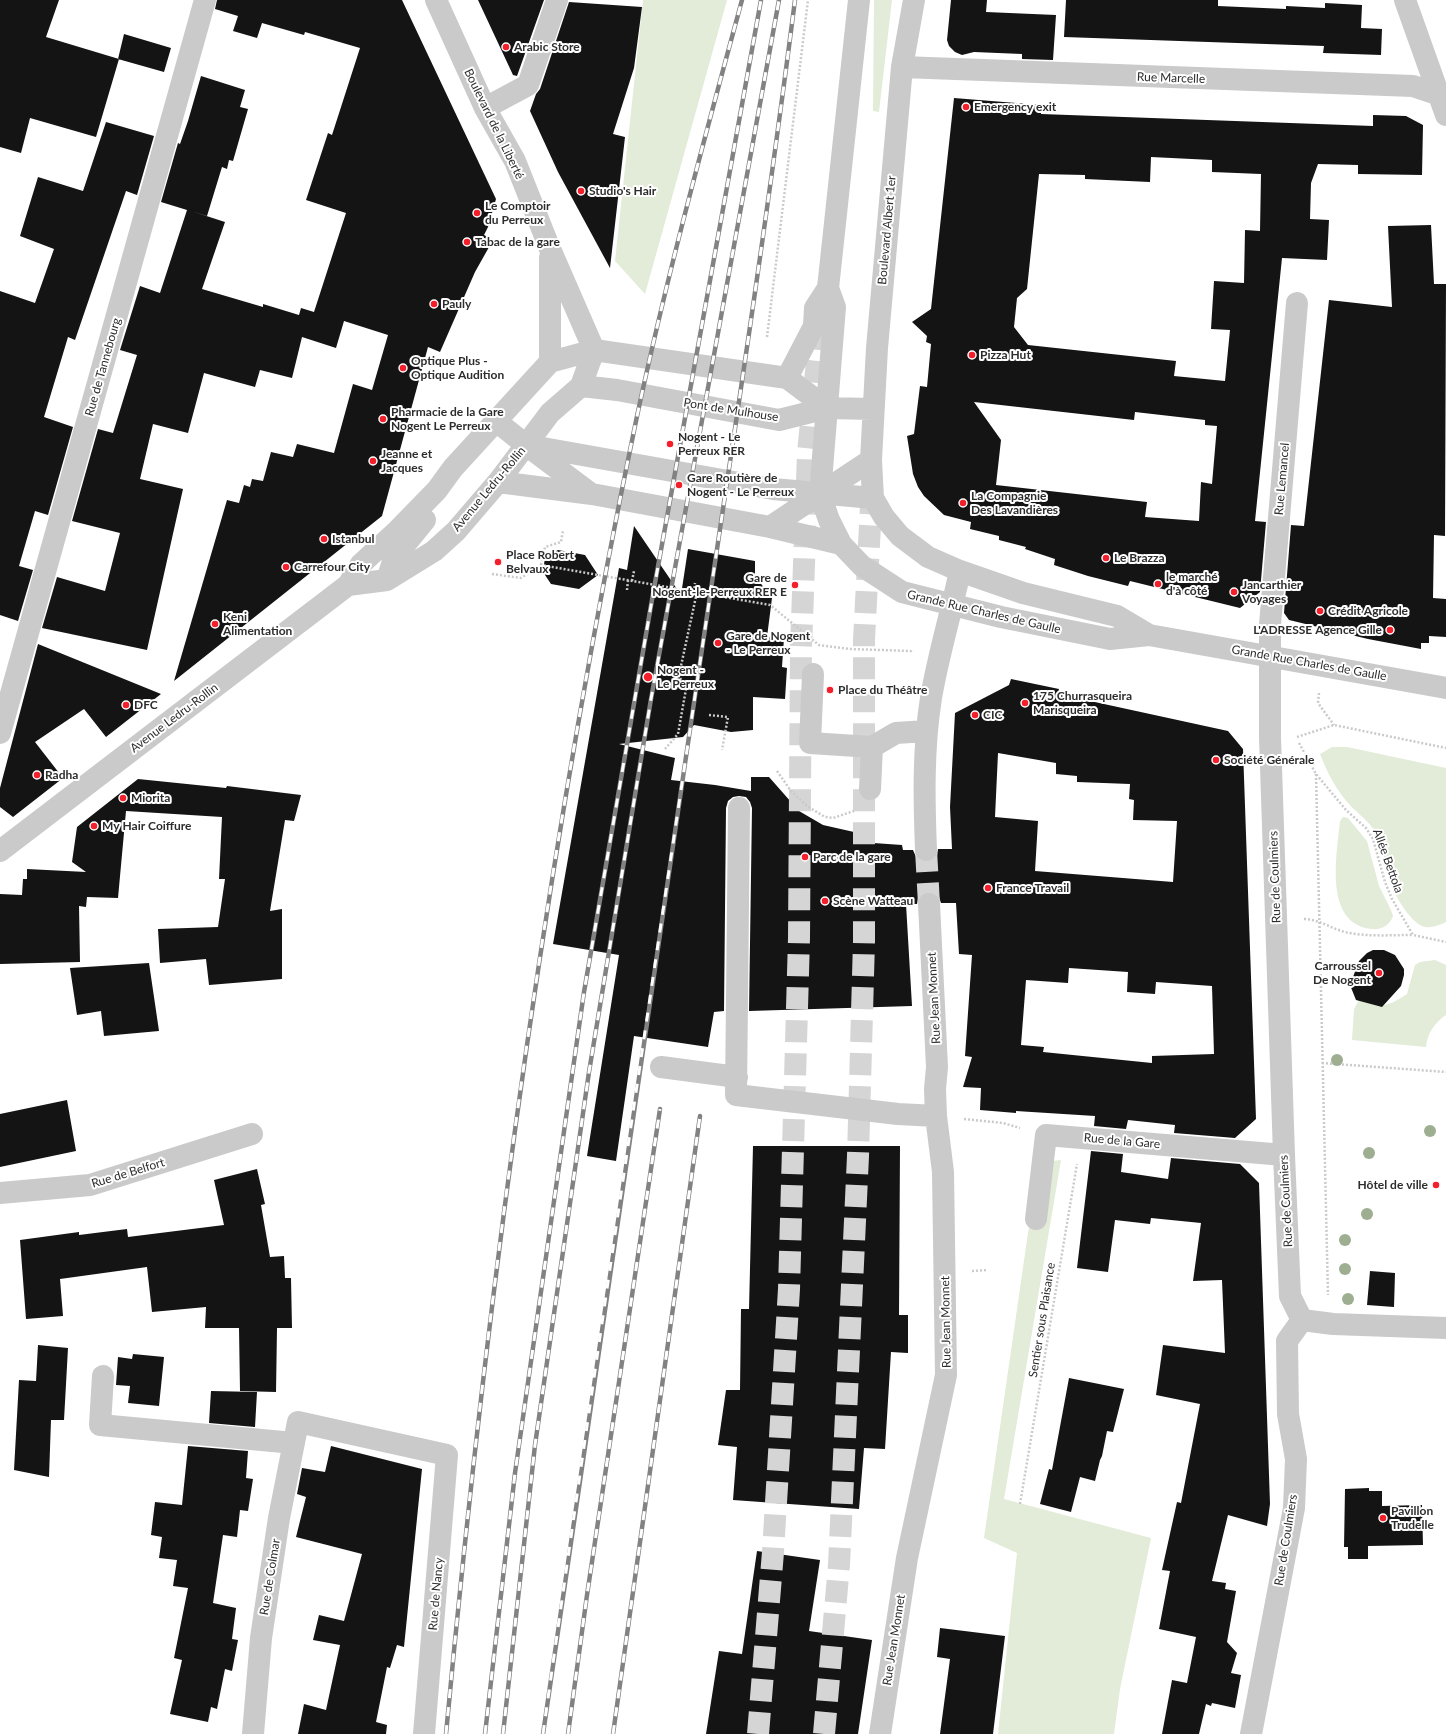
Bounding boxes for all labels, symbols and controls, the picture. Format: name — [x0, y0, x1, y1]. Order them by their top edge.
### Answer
place label: Arabic Store — [514, 40, 580, 54]
marker: Arabic Store — [501, 42, 511, 52]
street label: Boulevard de la Liberté — [461, 66, 527, 182]
street label: Rue Marcelle — [1137, 70, 1205, 86]
place label: Emergency exit — [974, 100, 1056, 114]
marker: Emergency exit — [961, 102, 971, 112]
street label: Boulevard Albert 1er — [875, 175, 899, 285]
place label: Studio's Hair — [589, 184, 656, 198]
marker: Studio's Hair — [576, 186, 586, 196]
place label: Le Comptoir du Perreux — [485, 199, 551, 227]
marker: Le Comptoir du Perreux — [472, 208, 482, 218]
place label: Tabac de la gare — [475, 235, 560, 249]
marker: Tabac de la gare — [462, 237, 472, 247]
place label: Pauly — [442, 297, 471, 311]
marker: Pauly — [429, 299, 439, 309]
street label: Rue de Tannebourg — [82, 316, 124, 418]
place label: Pizza Hut — [980, 348, 1031, 362]
marker: Pizza Hut — [967, 350, 977, 360]
place label: Optique Plus - Optique Audition — [411, 354, 504, 382]
marker: Optique Plus - Optique Audition — [398, 363, 408, 373]
street label: Pont de Mulhouse — [682, 395, 780, 425]
place label: Pharmacie de la Gare Nogent Le Perreux — [391, 405, 504, 433]
marker: Pharmacie de la Gare Nogent Le Perreux — [378, 414, 388, 424]
place label: Nogent - Le Perreux RER — [678, 430, 745, 458]
marker: Nogent - Le Perreux RER — [665, 439, 675, 449]
street label: Rue Lemancel — [1272, 442, 1292, 516]
street label: Avenue Ledru-Rollin — [449, 444, 529, 534]
place label: Jeanne et Jacques — [381, 447, 432, 475]
marker: Jeanne et Jacques — [368, 456, 378, 466]
place label: Gare Routière de Nogent - Le Perreux — [687, 471, 794, 499]
marker: Gare Routière de Nogent - Le Perreux — [674, 480, 684, 490]
place label: La Compagnie Des Lavandières — [971, 489, 1058, 517]
marker: La Compagnie Des Lavandières — [958, 498, 968, 508]
place label: Istanbul — [332, 532, 375, 546]
marker: Istanbul — [319, 534, 329, 544]
place label: Place Robert Belvaux — [506, 548, 574, 576]
place label: Le Brazza — [1114, 551, 1165, 565]
marker: Le Brazza — [1101, 553, 1111, 563]
marker: Place Robert Belvaux — [493, 557, 503, 567]
place label: Carrefour City — [294, 560, 370, 574]
marker: Carrefour City — [281, 562, 291, 572]
place label: le marché d'à côté — [1166, 570, 1218, 598]
place label: Gare de Nogent-le-Perreux RER E — [652, 571, 787, 599]
place label: Jancarthier Voyages — [1242, 578, 1301, 606]
marker: le marché d'à côté — [1153, 579, 1163, 589]
marker: Gare de Nogent-le-Perreux RER E — [790, 580, 800, 590]
street label: Grande Rue Charles de Gaulle — [906, 587, 1062, 637]
marker: Jancarthier Voyages — [1229, 587, 1239, 597]
place label: Crédit Agricole — [1328, 604, 1408, 618]
marker: Crédit Agricole — [1315, 606, 1325, 616]
place label: Keni Alimentation — [223, 610, 292, 638]
marker: Keni Alimentation — [210, 619, 220, 629]
place label: L'ADRESSE Agence Gille — [1253, 623, 1382, 637]
marker: L'ADRESSE Agence Gille — [1385, 625, 1395, 635]
place label: Gare de Nogent - Le Perreux — [726, 629, 810, 657]
marker: Gare de Nogent - Le Perreux — [713, 638, 723, 648]
street label: Grande Rue Charles de Gaulle — [1230, 642, 1388, 684]
place label: Nogent - Le Perreux — [657, 663, 714, 691]
marker: Nogent - Le Perreux — [642, 671, 654, 683]
street label: Avenue Ledru-Rollin — [127, 680, 221, 756]
place label: Place du Théâtre — [838, 683, 927, 697]
marker: Place du Théâtre — [825, 685, 835, 695]
place label: 175 Churrasqueira Marisqueira — [1033, 689, 1132, 717]
place label: DFC — [134, 698, 158, 712]
marker: 175 Churrasqueira Marisqueira — [1020, 698, 1030, 708]
marker: DFC — [121, 700, 131, 710]
place label: CIC — [983, 708, 1002, 722]
marker: CIC — [970, 710, 980, 720]
place label: Société Générale — [1224, 753, 1314, 767]
marker: Société Générale — [1211, 755, 1221, 765]
place label: Radha — [45, 768, 78, 782]
marker: Radha — [32, 770, 42, 780]
place label: Miorita — [131, 791, 170, 805]
marker: Miorita — [118, 793, 128, 803]
place label: My Hair Coiffure — [102, 819, 192, 833]
marker: My Hair Coiffure — [89, 821, 99, 831]
street label: Allée Bettola — [1370, 827, 1406, 895]
street label: Rue de Coulmiers — [1266, 831, 1284, 923]
place label: Parc de la gare — [813, 850, 891, 864]
marker: Parc de la gare — [800, 852, 810, 862]
place label: France Travail — [996, 881, 1069, 895]
marker: France Travail — [983, 883, 993, 893]
place label: Scène Watteau — [833, 894, 913, 908]
marker: Scène Watteau — [820, 896, 830, 906]
street label: Rue Jean Monnet — [924, 952, 944, 1044]
place label: Carroussel De Nogent — [1313, 959, 1371, 987]
marker: Carroussel De Nogent — [1374, 968, 1384, 978]
street label: Rue de la Gare — [1083, 1130, 1161, 1152]
street label: Rue de Belfort — [90, 1155, 166, 1191]
street label: Rue de Coulmiers — [1276, 1155, 1296, 1247]
place label: Hôtel de ville — [1358, 1178, 1428, 1192]
marker: Hôtel de ville — [1431, 1180, 1441, 1190]
street label: Sentier sous Plaisance — [1026, 1261, 1058, 1379]
street label: Rue Jean Monnet — [938, 1276, 954, 1368]
street label: Rue de Coulmiers — [1272, 1493, 1300, 1587]
place label: Pavillon Trudelle — [1391, 1504, 1434, 1532]
marker: Pavillon Trudelle — [1378, 1513, 1388, 1523]
street label: Rue de Colmar — [257, 1538, 283, 1616]
street label: Rue de Nancy — [426, 1557, 446, 1631]
street label: Rue Jean Monnet — [880, 1593, 908, 1687]

